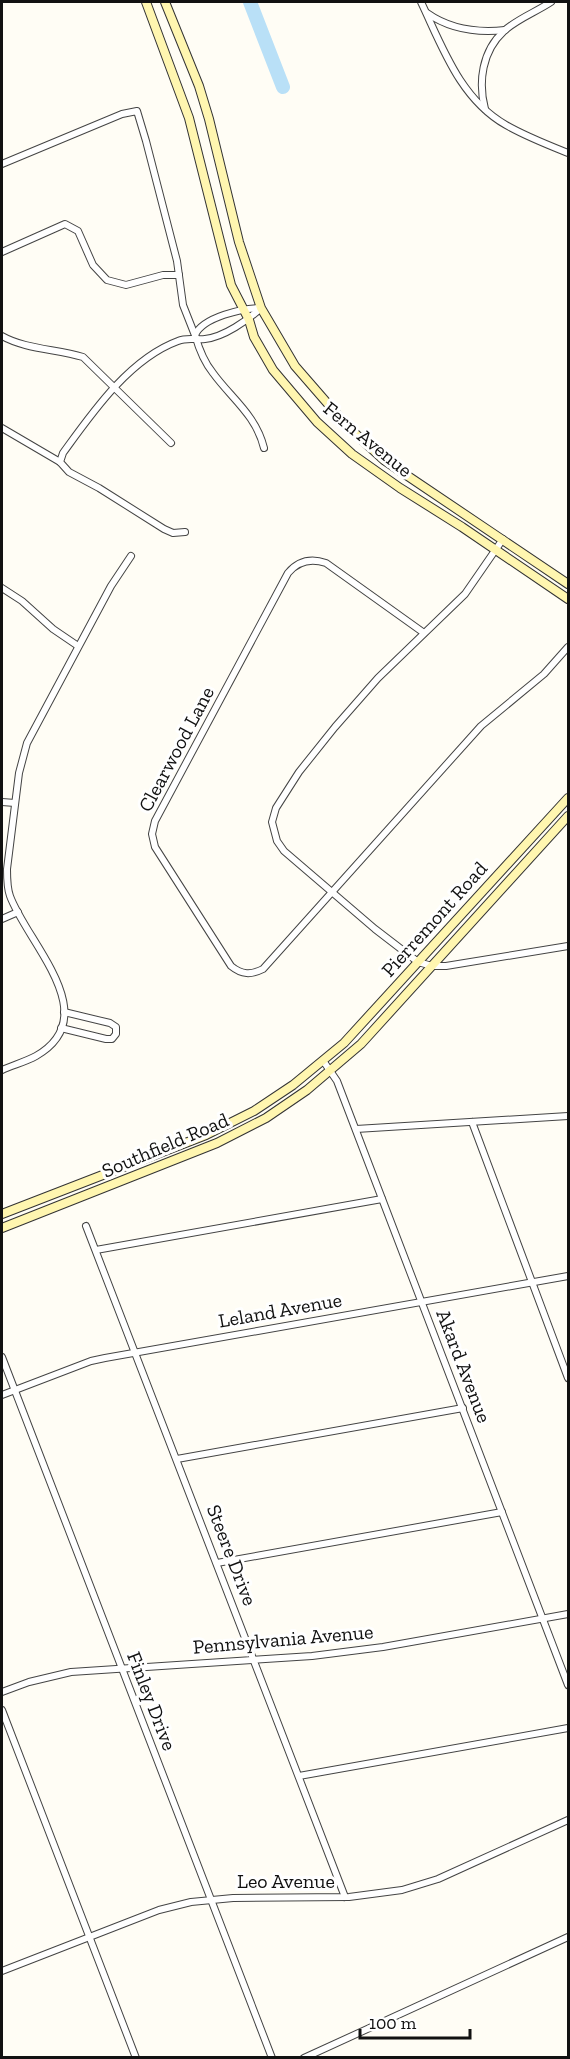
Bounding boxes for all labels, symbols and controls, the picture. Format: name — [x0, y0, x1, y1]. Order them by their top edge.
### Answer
street label: Fern Avenue — [319, 396, 417, 482]
street label: Clearwood Lane — [133, 682, 219, 816]
street label: Pierremont Road — [376, 856, 492, 982]
street label: Southfield Road — [98, 1107, 232, 1182]
street label: Leland Avenue — [216, 1287, 344, 1333]
street label: Akard Avenue — [431, 1306, 497, 1426]
street label: Steere Drive — [202, 1501, 262, 1609]
street label: Pennsylvania Avenue — [192, 1619, 374, 1659]
street label: Finley Drive — [122, 1648, 182, 1754]
street label: Leo Avenue — [237, 1869, 335, 1893]
scale bar — [360, 2002, 470, 2040]
text: 100 m — [369, 2012, 417, 2034]

